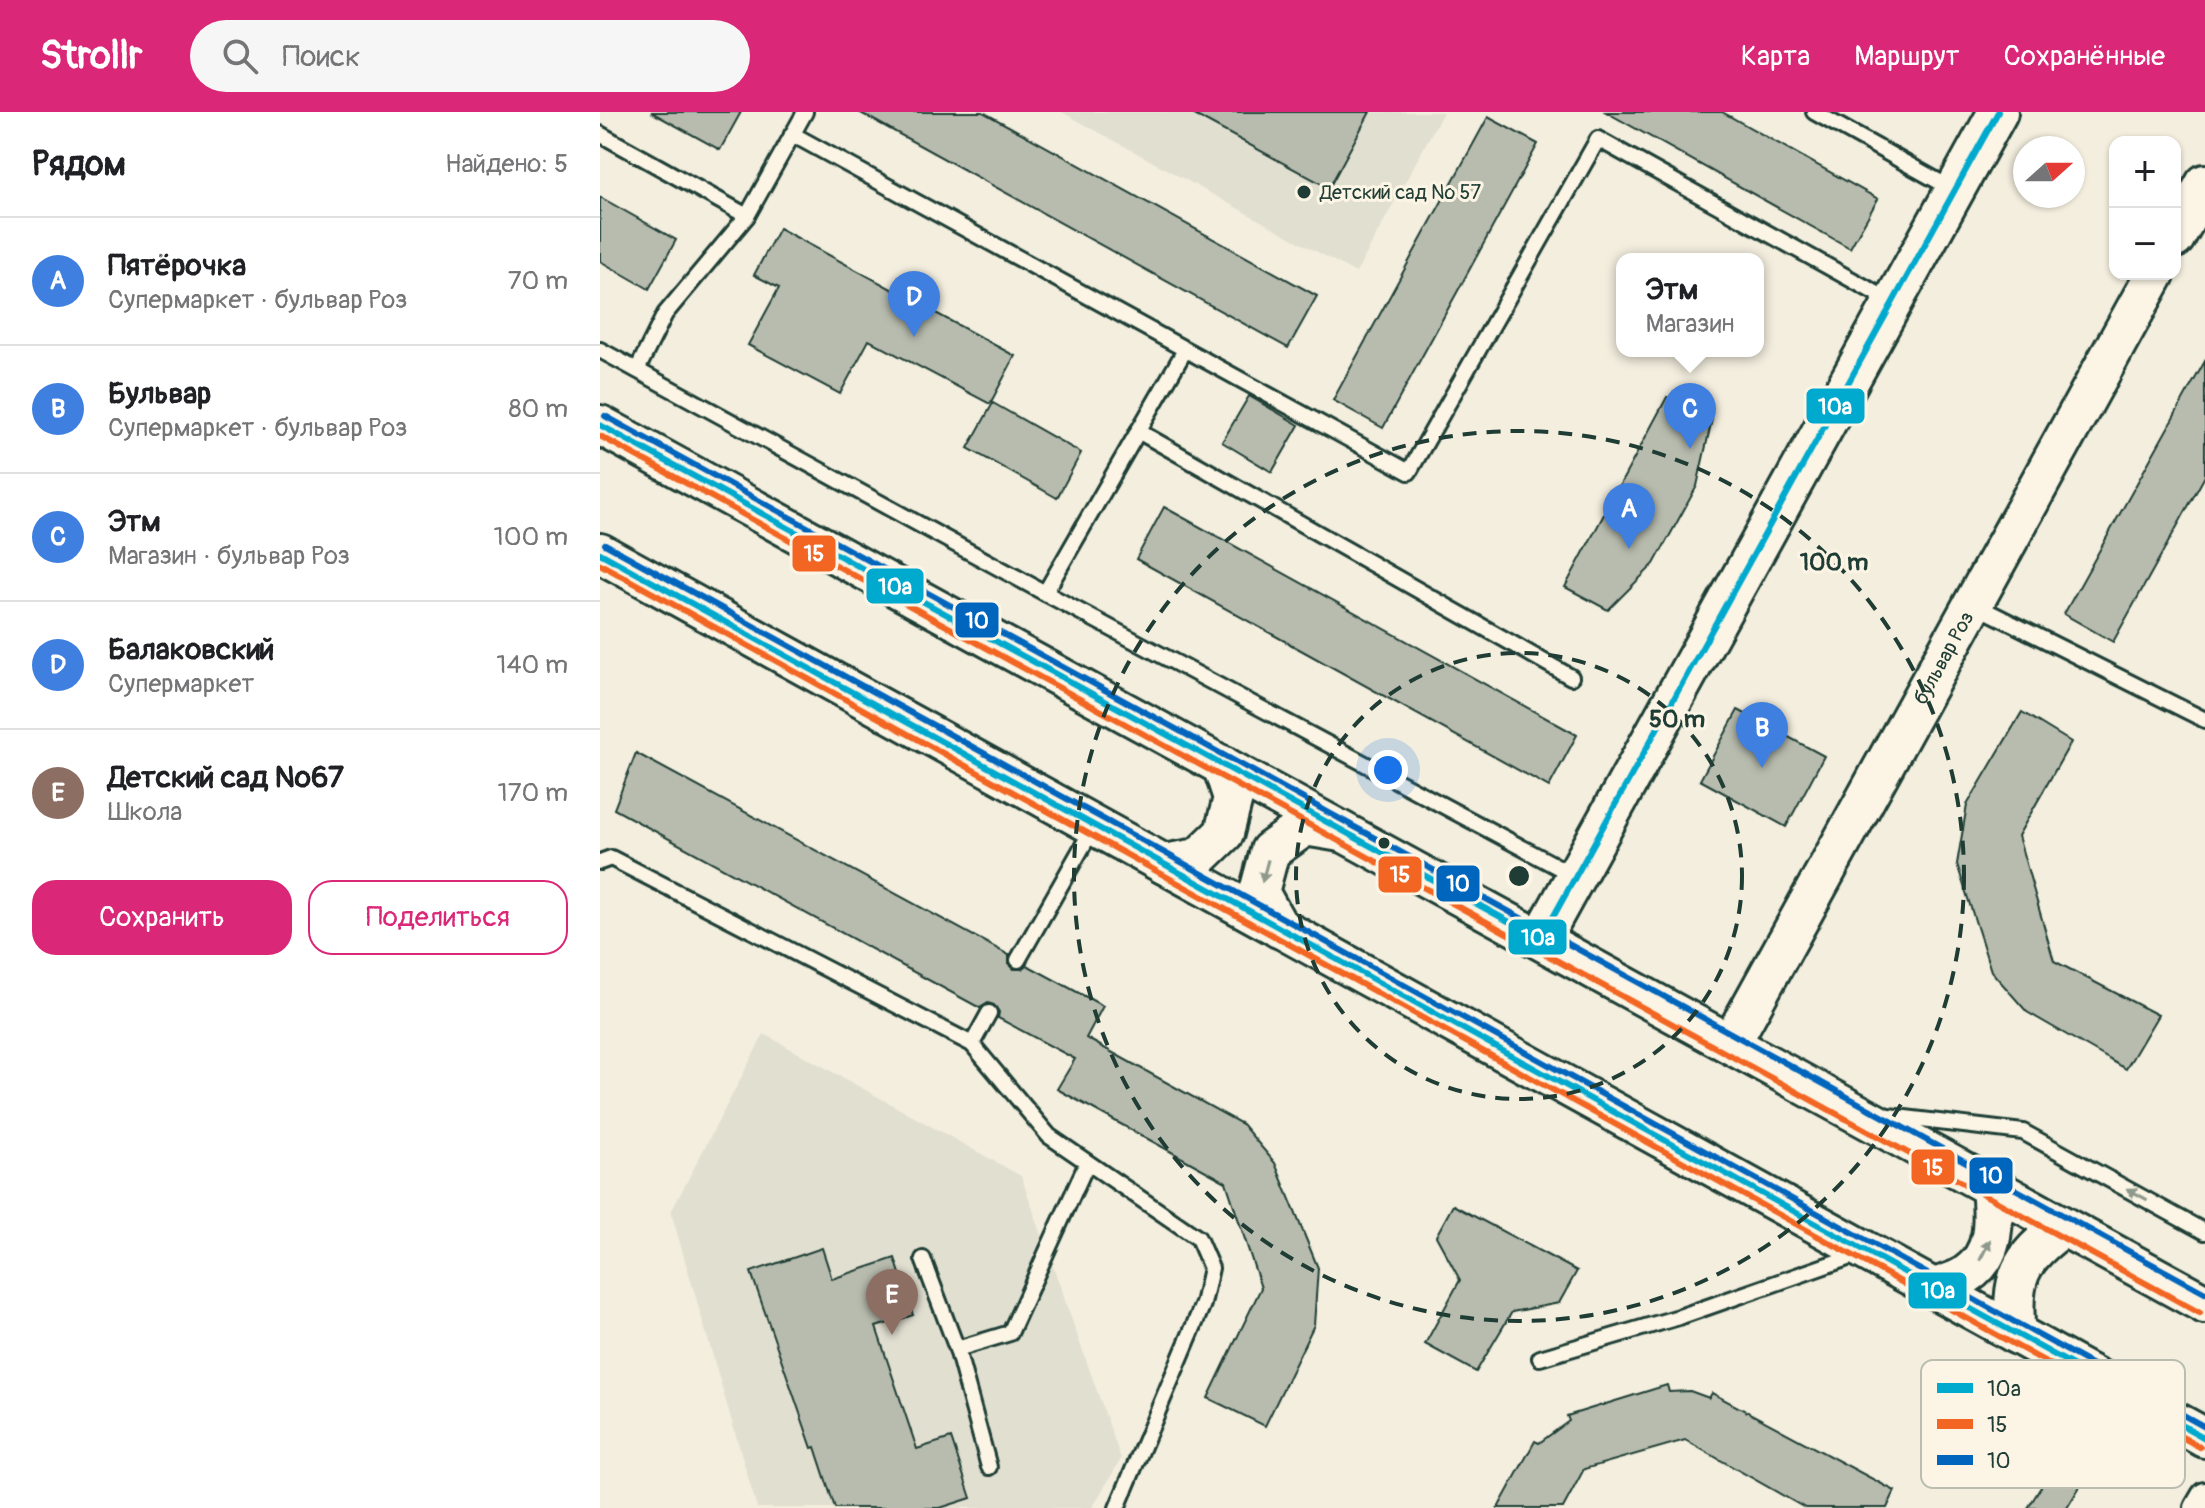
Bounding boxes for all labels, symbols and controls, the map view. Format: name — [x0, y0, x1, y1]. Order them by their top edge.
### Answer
search box — [190, 20, 750, 92]
text: Strollr — [40, 32, 142, 80]
icon: search — [218, 34, 262, 78]
text: Поиск — [282, 38, 361, 75]
text: Карта — [1741, 39, 1810, 74]
text: Маршрут — [1854, 39, 1960, 74]
text: Сохранённые — [2004, 39, 2165, 74]
north arrow — [2013, 136, 2085, 208]
map controls — [2109, 136, 2181, 280]
button: + — [2109, 136, 2181, 208]
text: Рядом — [32, 143, 126, 186]
text: Найдено: 5 — [445, 148, 568, 180]
place label: Детский сад № 57 — [1319, 180, 1481, 205]
marker: Детский сад № 57 — [1295, 183, 1313, 201]
button: − — [2109, 208, 2181, 280]
text: Пятёрочка — [108, 247, 246, 284]
popup — [1616, 253, 1764, 357]
text: A — [50, 265, 66, 297]
text: 70 m — [508, 265, 568, 297]
pin: D — [888, 271, 940, 337]
text: Этм — [1646, 271, 1698, 308]
text: Супермаркет · бульвар Роз — [108, 284, 408, 316]
text: Магазин — [1646, 308, 1734, 340]
text: Бульвар — [108, 375, 211, 412]
pin: C — [1664, 383, 1716, 449]
line badge: 10а — [1805, 387, 1866, 425]
text: B — [51, 393, 65, 425]
text: 80 m — [508, 393, 568, 425]
text: 10а — [1818, 393, 1852, 421]
text: Супермаркет · бульвар Роз — [108, 412, 408, 444]
pin: A — [1603, 483, 1655, 549]
text: Этм — [108, 503, 161, 540]
text: C — [50, 521, 66, 553]
text: 100 m — [494, 521, 568, 553]
line badge: 15 — [791, 534, 837, 573]
text: Магазин · бульвар Роз — [108, 540, 350, 572]
text: 15 — [804, 540, 824, 568]
text: 100 m — [1800, 548, 1868, 577]
line badge: 10а — [865, 567, 925, 605]
text: 10а — [878, 573, 912, 601]
line badge: 10 — [954, 601, 1000, 639]
text: 10 — [965, 607, 989, 635]
street label: бульвар Роз — [1908, 607, 1979, 709]
text: Балаковский — [108, 631, 275, 668]
text: D — [50, 649, 66, 681]
text: 140 m — [496, 649, 568, 681]
text: Супермаркет — [108, 668, 254, 700]
pin: B — [1736, 702, 1788, 768]
text: 50 m — [1649, 705, 1705, 734]
your location — [1368, 750, 1408, 790]
text: Детский сад №67 — [108, 759, 344, 796]
text: E — [51, 777, 65, 809]
text: 170 m — [498, 777, 568, 809]
text: Школа — [108, 796, 182, 828]
unlabelled marker — [1376, 835, 1392, 851]
line badge: 15 — [1377, 855, 1423, 894]
one-way arrow — [1258, 858, 1270, 883]
text: 15 — [1390, 861, 1410, 889]
centre of rings — [1505, 862, 1533, 890]
line badge: 10 — [1435, 864, 1481, 903]
text: 10 — [1446, 870, 1470, 898]
button: Сохранить — [32, 880, 292, 955]
button: Поделиться — [308, 880, 568, 955]
line badge: 10а — [1507, 918, 1568, 956]
text: 10а — [1521, 924, 1555, 952]
line badge: 15 — [1910, 1148, 1956, 1186]
text: 15 — [1923, 1154, 1943, 1182]
line badge: 10 — [1968, 1156, 2014, 1195]
text: 10 — [1979, 1162, 2003, 1190]
one-way arrow — [2125, 1188, 2148, 1201]
one-way arrow — [1978, 1238, 1992, 1261]
pin: E — [866, 1269, 918, 1335]
line badge: 10а — [1907, 1271, 1968, 1310]
text: 10а — [1921, 1277, 1955, 1305]
legend — [1921, 1360, 2185, 1488]
text: 10а — [1987, 1375, 2021, 1403]
text: 15 — [1987, 1411, 2008, 1439]
text: 10 — [1987, 1447, 2011, 1475]

